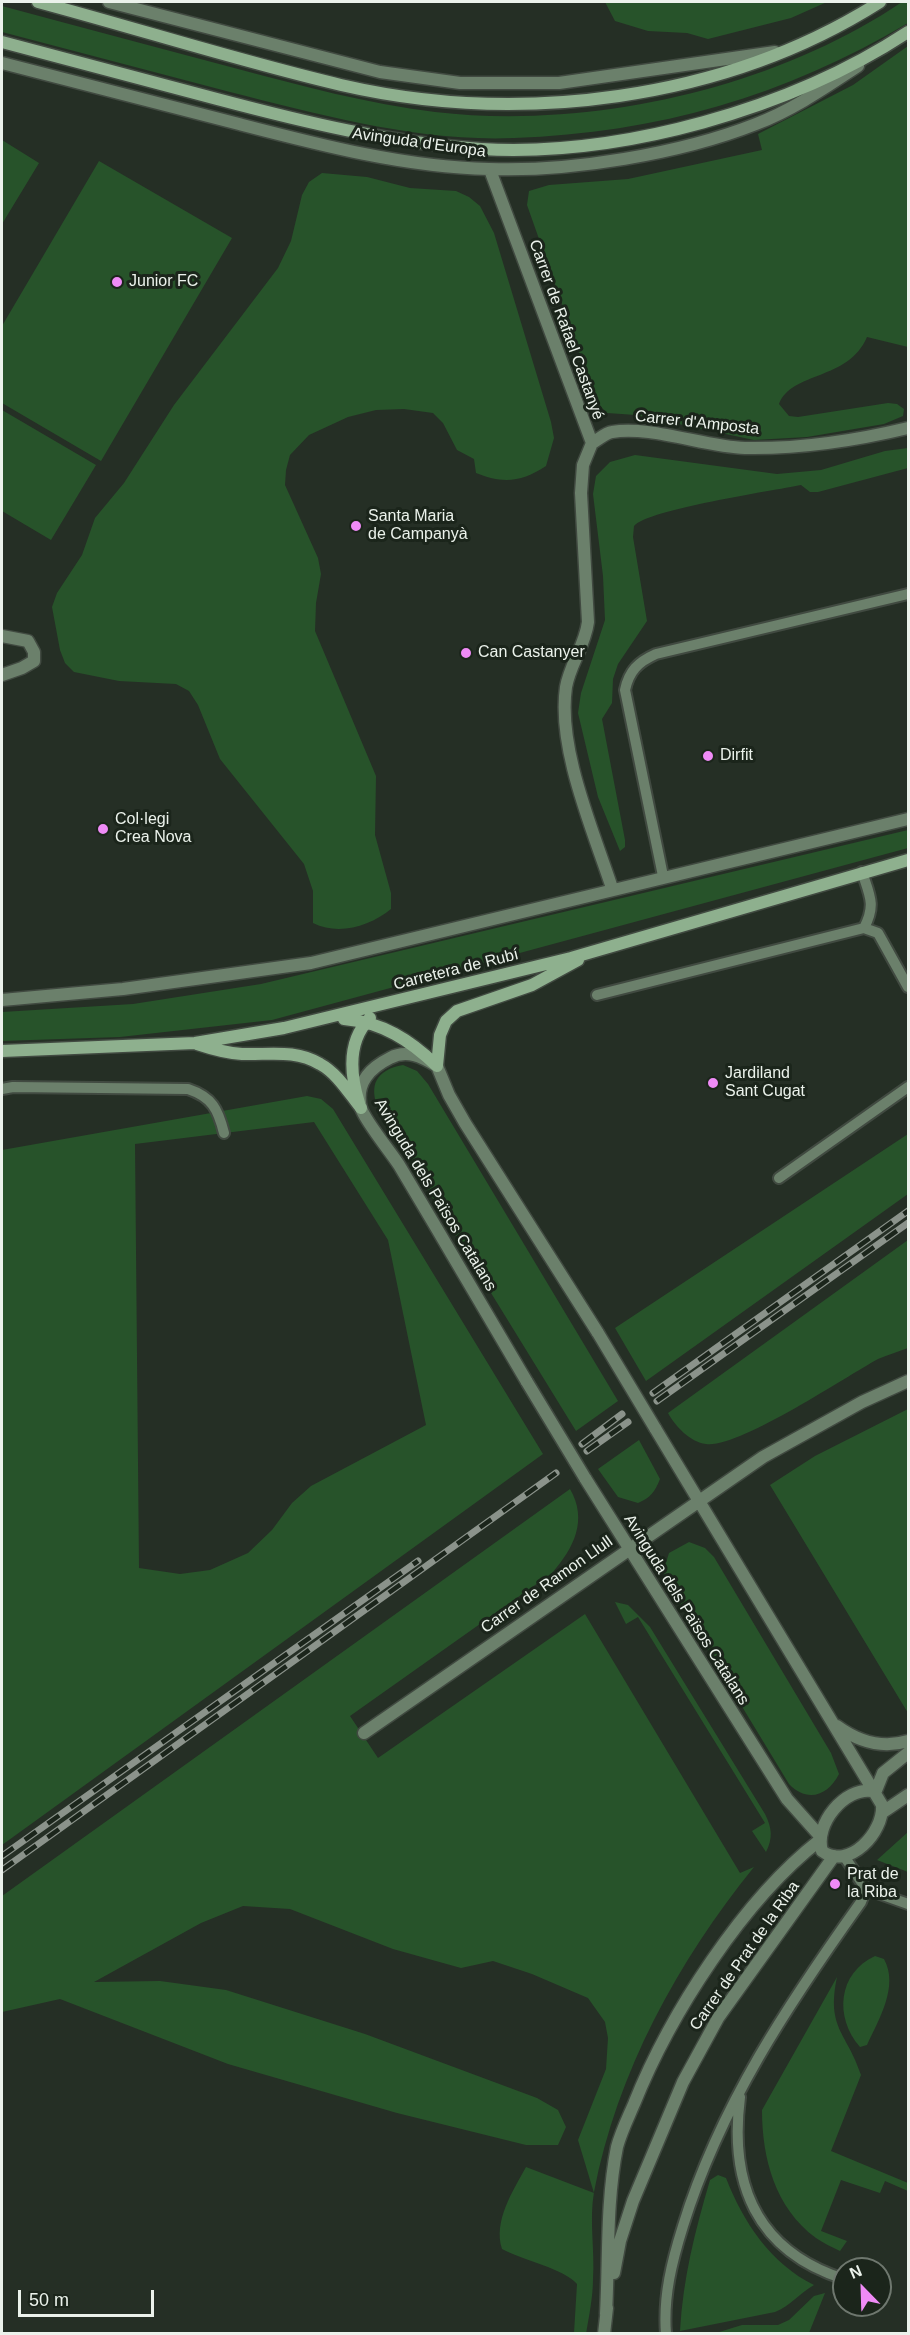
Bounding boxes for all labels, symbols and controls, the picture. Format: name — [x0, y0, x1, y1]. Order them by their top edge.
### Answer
street label: Avinguda d'Europa — [351, 124, 487, 162]
street label: Carrer de Rafael Castanyé — [524, 237, 608, 423]
place label: Junior FC — [129, 272, 198, 292]
marker: Junior FC — [110, 275, 124, 289]
street label: Carrer d'Amposta — [634, 407, 760, 439]
place label: Santa Maria de Campanyà — [368, 507, 468, 545]
marker: Santa Maria de Campanyà — [349, 519, 363, 533]
place label: Can Castanyer — [478, 643, 585, 663]
marker: Can Castanyer — [459, 646, 473, 660]
place label: Dirfit — [720, 746, 753, 766]
marker: Dirfit — [701, 749, 715, 763]
place label: Col·legi Crea Nova — [115, 810, 191, 848]
marker: Col·legi Crea Nova — [96, 822, 110, 836]
street label: Carretera de Rubí — [392, 945, 520, 995]
place label: Jardiland Sant Cugat — [725, 1064, 805, 1102]
marker: Jardiland Sant Cugat — [706, 1076, 720, 1090]
street label: Avinguda dels Països Catalans — [370, 1095, 500, 1295]
street label: Avinguda dels Països Catalans — [619, 1511, 753, 1709]
street label: Carrer de Ramon Llull — [477, 1532, 617, 1638]
place label: Prat de la Riba — [847, 1865, 899, 1903]
marker: Prat de la Riba — [828, 1877, 842, 1891]
street label: Carrer de Prat de la Riba — [686, 1878, 804, 2034]
north arrow — [832, 2257, 892, 2317]
text: N — [847, 2262, 864, 2282]
scale bar — [21, 2278, 158, 2316]
text: 50 m — [29, 2290, 69, 2310]

